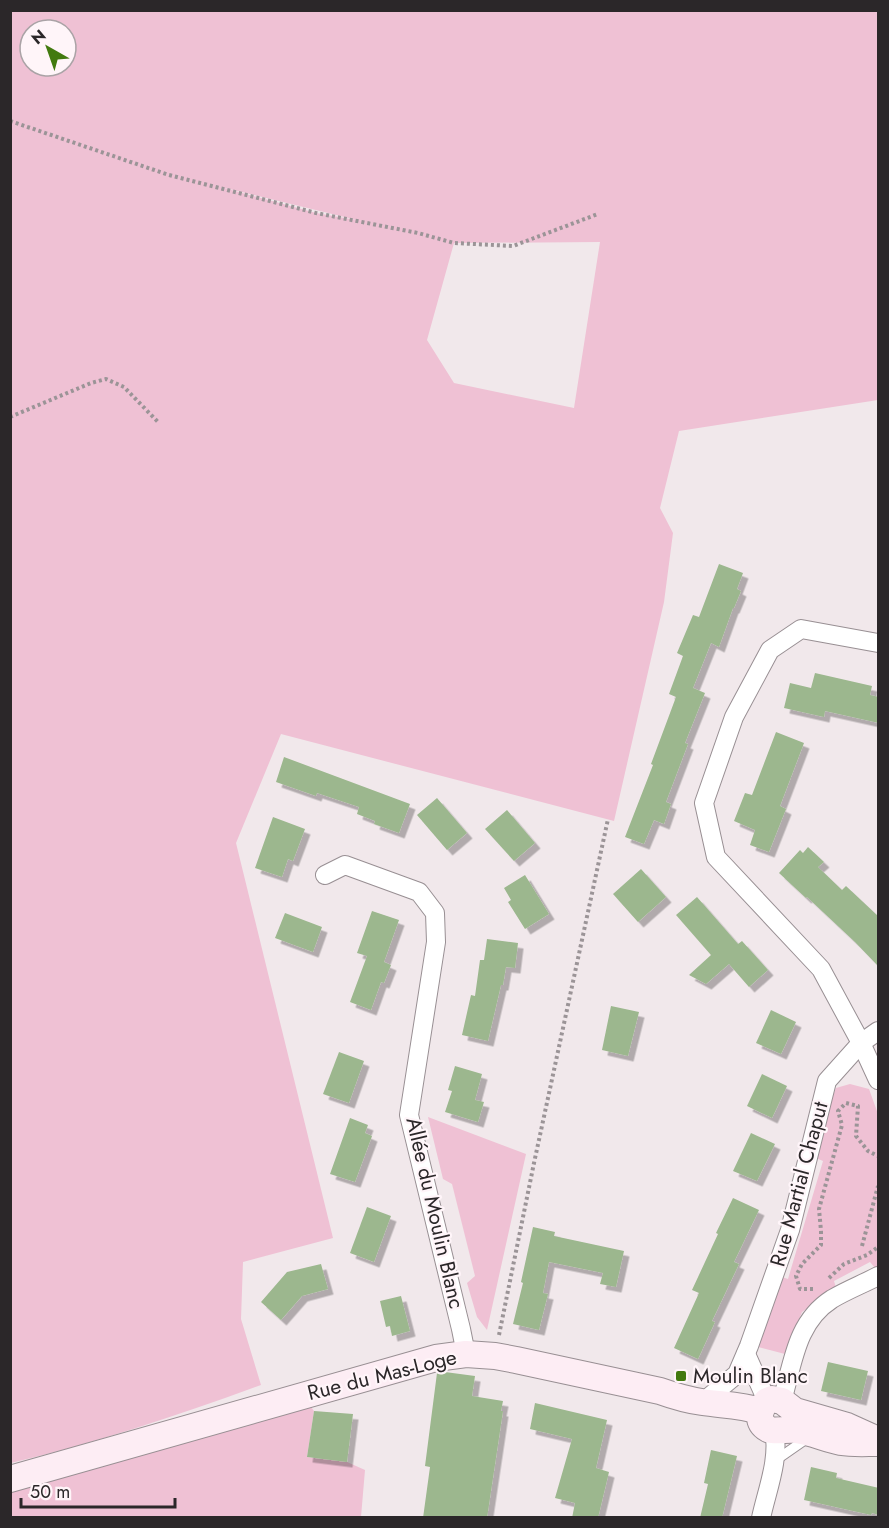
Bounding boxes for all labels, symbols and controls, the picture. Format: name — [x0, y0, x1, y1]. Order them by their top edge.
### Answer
north arrow — [18, 18, 78, 78]
text: N — [26, 24, 51, 50]
street label: Rue Martial Chaput — [763, 1098, 835, 1270]
street label: Allée du Moulin Blanc — [398, 1114, 472, 1312]
street label: Rue du Mas-Loge — [304, 1342, 460, 1408]
place label: Moulin Blanc — [693, 1361, 808, 1391]
marker: Moulin Blanc — [674, 1369, 688, 1383]
scale bar — [21, 1471, 176, 1509]
text: 50 m — [30, 1479, 70, 1505]

